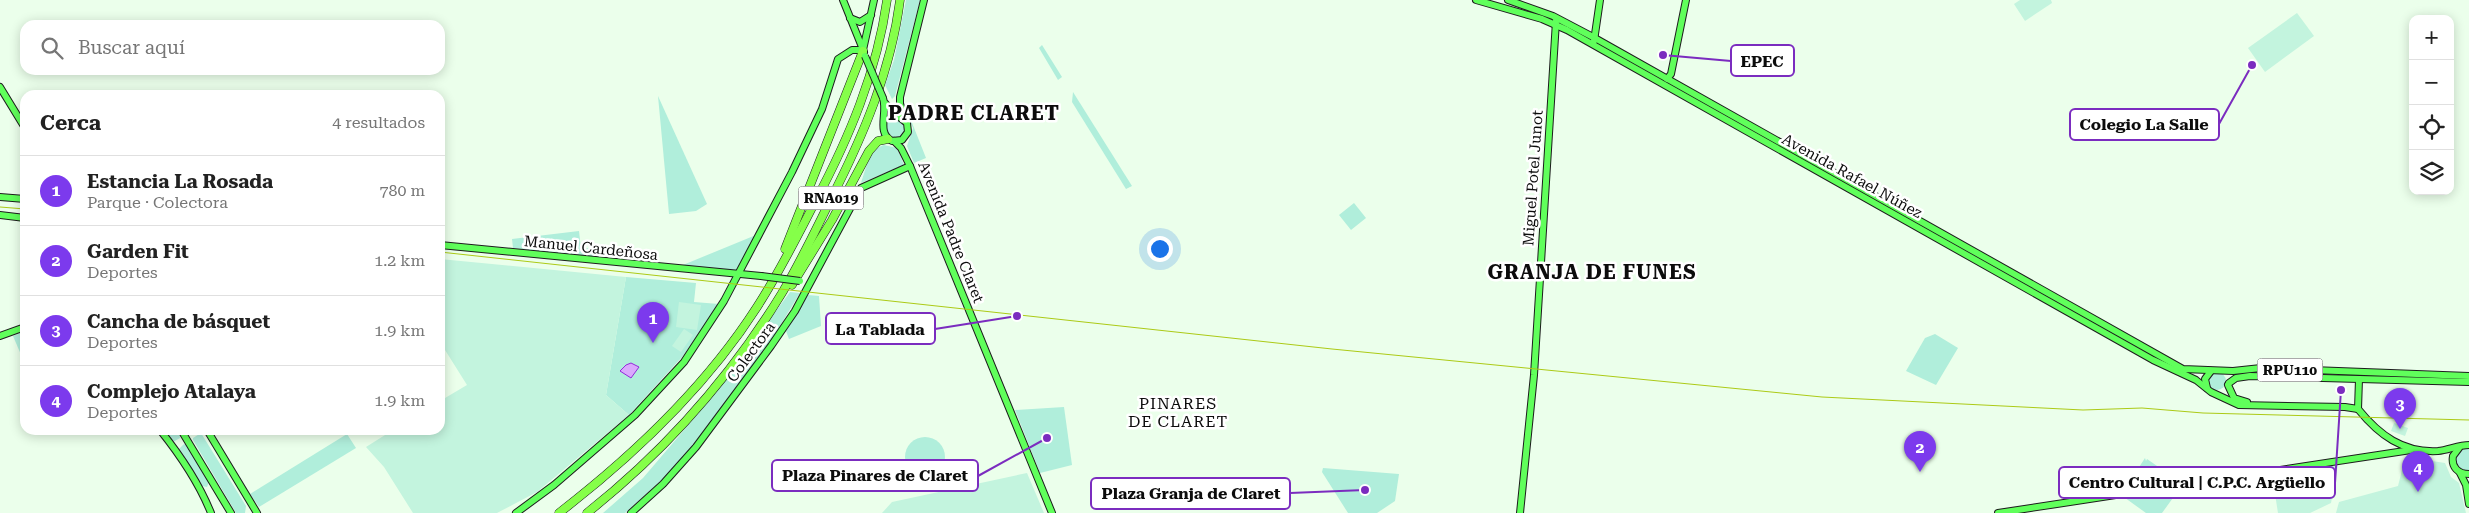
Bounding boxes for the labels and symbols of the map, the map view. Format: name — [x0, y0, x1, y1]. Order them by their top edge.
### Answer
callout: EPEC — [1731, 45, 1794, 76]
text: EPEC — [1741, 52, 1783, 71]
district label: PADRE CLARET — [888, 101, 1060, 125]
street label: Miguel Potel Junot — [1519, 109, 1547, 246]
callout: Colegio La Salle — [2070, 109, 2219, 140]
text: Colegio La Salle — [2079, 115, 2209, 134]
street label: Avenida Rafael Núñez — [1779, 130, 1925, 222]
street label: Avenida Padre Claret — [914, 159, 988, 306]
road number: RNA019 — [798, 187, 864, 210]
street label: Manuel Cardeñosa — [523, 232, 659, 264]
your location — [1147, 236, 1173, 262]
district label: GRANJA DE FUNES — [1488, 260, 1697, 284]
pin: 1 — [637, 302, 669, 343]
callout: La Tablada — [826, 313, 935, 344]
street label: Colectora — [723, 318, 779, 386]
text: La Tablada — [835, 320, 925, 339]
road number: RPU110 — [2258, 358, 2322, 382]
pin: 3 — [2384, 388, 2416, 429]
district label: PINARES DE CLARET — [1128, 394, 1228, 431]
pin: 2 — [1904, 431, 1936, 472]
pin: 4 — [2402, 451, 2434, 492]
callout: Plaza Pinares de Claret — [772, 460, 978, 491]
text: Plaza Pinares de Claret — [782, 466, 969, 485]
callout: Centro Cultural | C.P.C. Argüello — [2059, 467, 2335, 498]
text: Centro Cultural | C.P.C. Argüello — [2069, 473, 2325, 492]
callout: Plaza Granja de Claret — [1091, 478, 1290, 509]
text: Plaza Granja de Claret — [1102, 484, 1281, 503]

